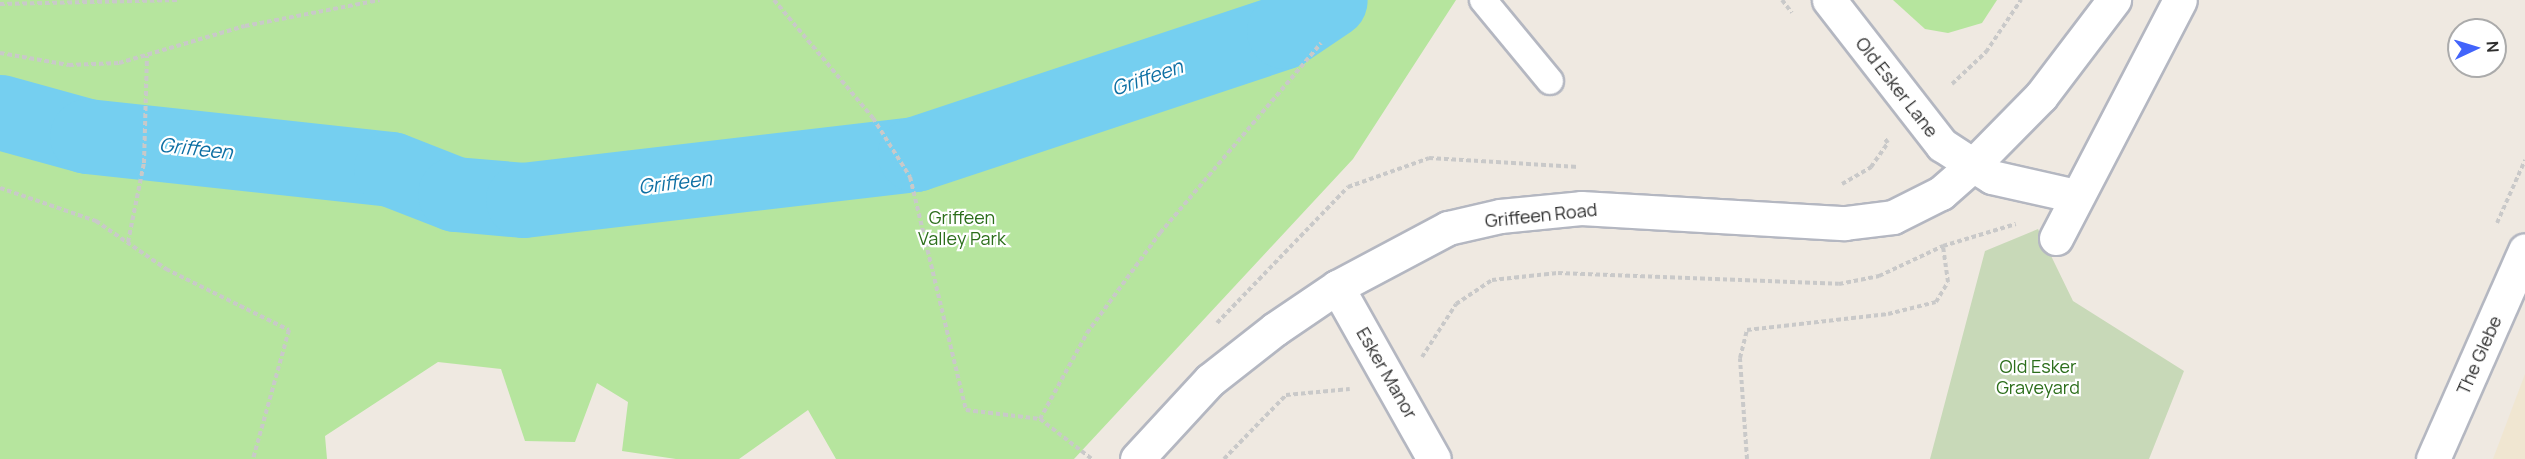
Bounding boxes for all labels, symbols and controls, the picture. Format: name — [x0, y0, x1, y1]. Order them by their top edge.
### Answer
north arrow — [2447, 18, 2507, 78]
street label: Old Esker Lane — [1851, 33, 1943, 141]
text: N — [2482, 40, 2504, 53]
water label: Griffeen — [1108, 54, 1186, 100]
water label: Griffeen — [158, 132, 234, 164]
water label: Griffeen — [637, 166, 713, 198]
street label: Griffeen Road — [1484, 198, 1598, 232]
park label: Griffeen Valley Park — [918, 207, 1006, 250]
street label: The Glebe — [2452, 312, 2506, 398]
street label: Esker Manor — [1352, 323, 1422, 423]
park label: Old Esker Graveyard — [1996, 356, 2080, 398]

